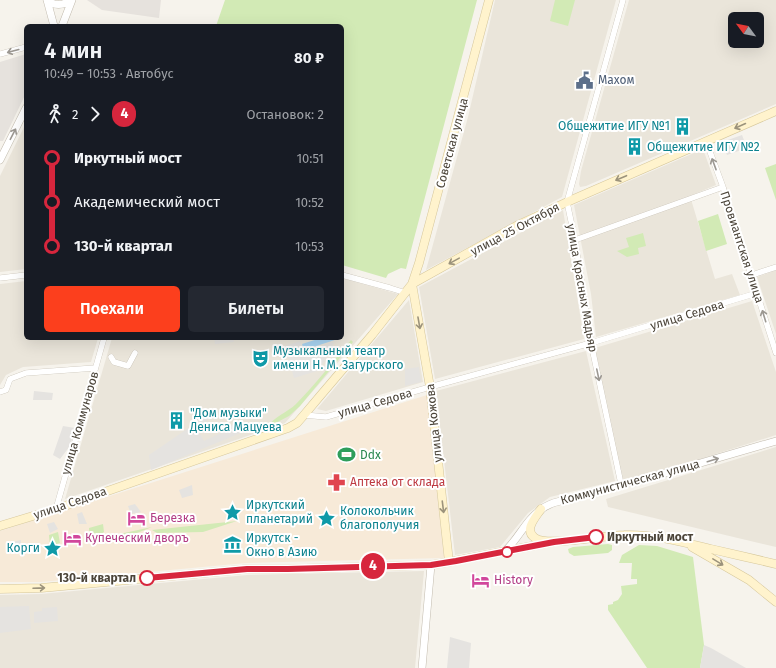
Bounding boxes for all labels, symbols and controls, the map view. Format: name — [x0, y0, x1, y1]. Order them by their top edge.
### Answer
north arrow — [728, 12, 764, 48]
map controls — [728, 12, 764, 48]
text: 4 мин — [44, 37, 102, 64]
one-way arrow — [7, 48, 20, 55]
text: 80 ₽ — [294, 49, 324, 67]
text: 10:49 – 10:53 · Автобус — [44, 66, 174, 81]
public building icon: Махом — [575, 70, 595, 90]
place label: Махом — [598, 73, 635, 87]
street label: Советская улица — [433, 96, 471, 190]
icon: walk — [44, 103, 66, 125]
icon: forward — [84, 103, 106, 125]
text: 4 — [120, 105, 128, 122]
text: 2 — [72, 107, 78, 122]
text: Остановок: 2 — [246, 107, 324, 122]
building icon: Общежитие ИГУ №1 — [673, 116, 693, 136]
place label: Общежитие ИГУ №1 — [558, 119, 670, 133]
one-way arrow — [735, 123, 747, 131]
one-way arrow — [10, 128, 17, 140]
building icon: Общежитие ИГУ №2 — [624, 137, 644, 157]
place label: Общежитие ИГУ №2 — [647, 140, 760, 154]
text: Иркутный мост — [74, 149, 182, 167]
text: 10:51 — [296, 151, 324, 166]
one-way arrow — [710, 159, 718, 171]
one-way arrow — [615, 175, 627, 182]
street label: Провиантская улица — [717, 189, 767, 305]
text: Академический мост — [74, 193, 220, 211]
text: 10:52 — [295, 195, 324, 210]
street label: улица 25 Октября — [468, 200, 562, 258]
street label: улица Красных Мадьяр — [564, 223, 600, 353]
text: 130-й квартал — [74, 237, 173, 255]
text: 10:53 — [295, 239, 324, 254]
one-way arrow — [449, 257, 461, 265]
button: Поехали — [44, 286, 180, 332]
button: Билеты — [188, 286, 324, 332]
street label: улица Седова — [648, 297, 726, 333]
one-way arrow — [760, 309, 767, 322]
one-way arrow — [415, 316, 423, 329]
place label: Музыкальный театр имени Н. М. Загурского — [273, 344, 404, 372]
theatre icon: Музыкальный театр имени Н. М. Загурского — [250, 348, 270, 368]
one-way arrow — [594, 368, 602, 381]
street label: улица Коммунаров — [59, 369, 102, 476]
street label: улица Кожова — [423, 383, 445, 463]
street label: улица Седова — [336, 386, 414, 420]
place label: "Дом музыки" Дениса Мацуева — [189, 406, 282, 434]
building icon: "Дом музыки" Дениса Мацуева — [167, 410, 187, 430]
sports icon: Ddx — [337, 445, 357, 465]
place label: Ddx — [360, 448, 381, 462]
one-way arrow — [706, 456, 719, 463]
street label: Коммунистическая улица — [559, 457, 701, 507]
pharmacy icon: Аптека от склада — [327, 472, 347, 492]
place label: Аптека от склада — [350, 475, 445, 489]
street label: улица Седова — [32, 484, 108, 522]
place label: Иркутский планетарий — [246, 498, 313, 526]
one-way arrow — [439, 500, 447, 513]
place icon: Иркутский планетарий — [223, 502, 243, 522]
place label: Колокольчик благополучия — [340, 504, 419, 532]
hotel icon: Березка — [127, 508, 147, 528]
place icon: Колокольчик благополучия — [317, 508, 337, 528]
place label: Березка — [150, 511, 195, 525]
hotel icon: Купеческий дворъ — [62, 528, 82, 548]
marker: Иркутный мост — [588, 529, 604, 545]
place label: Иркутный мост — [607, 530, 693, 544]
place label: Купеческий дворъ — [85, 531, 189, 545]
place label: Иркутск - Окно в Азию — [246, 531, 317, 559]
museum icon: Иркутск - Окно в Азию — [223, 535, 243, 555]
place icon: Корги — [43, 538, 63, 558]
place label: Корги — [7, 541, 40, 555]
unlabelled marker — [501, 546, 513, 558]
line badge: 4 — [360, 553, 386, 579]
text: 4 — [369, 557, 377, 574]
one-way arrow — [712, 558, 723, 566]
marker: 130-й квартал — [139, 570, 155, 586]
hotel icon: History — [471, 570, 491, 590]
place label: 130-й квартал — [57, 571, 136, 585]
place label: History — [494, 573, 533, 587]
one-way arrow — [32, 584, 45, 592]

